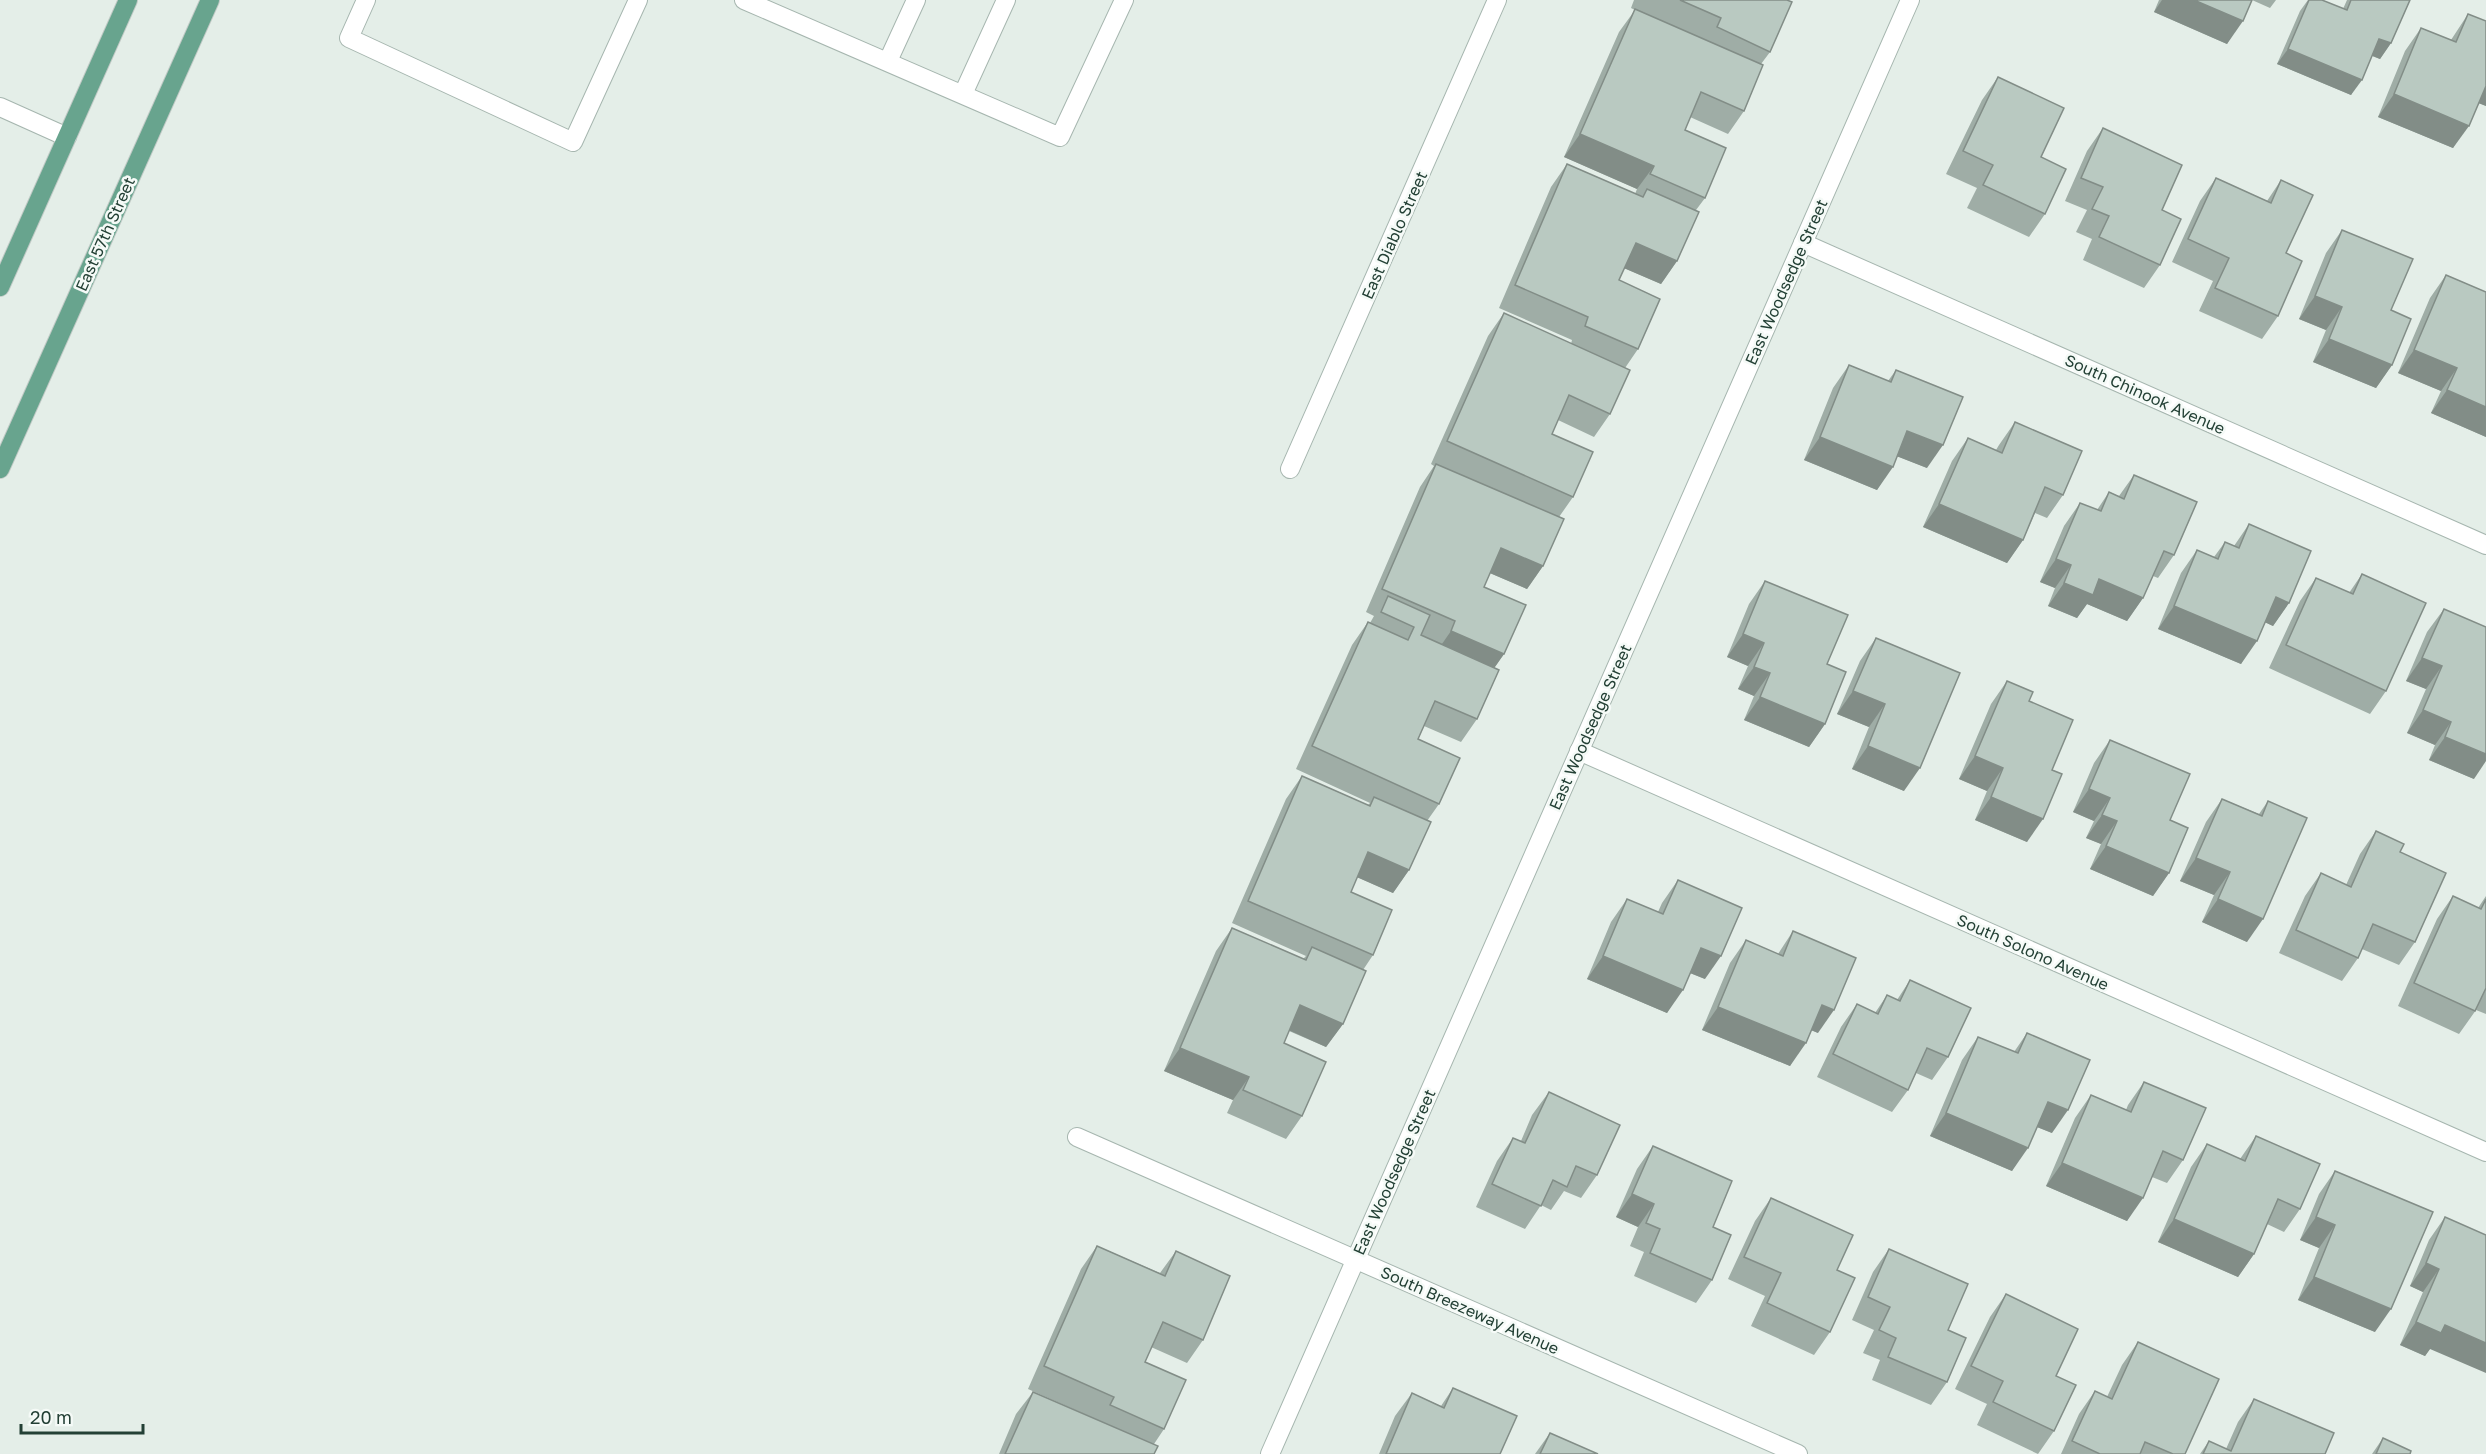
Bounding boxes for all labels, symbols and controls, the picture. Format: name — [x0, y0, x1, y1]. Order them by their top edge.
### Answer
street label: East Diablo Street — [1357, 168, 1431, 302]
street label: East 57th Street — [71, 174, 139, 294]
street label: East Woodsedge Street — [1740, 196, 1832, 368]
street label: South Chinook Avenue — [2062, 350, 2228, 438]
street label: East Woodsedge Street — [1544, 641, 1636, 813]
street label: South Solono Avenue — [1954, 909, 2112, 995]
street label: East Woodsedge Street — [1348, 1086, 1440, 1258]
street label: South Breezeway Avenue — [1378, 1262, 1562, 1358]
scale bar — [21, 1397, 142, 1435]
text: 20 m — [30, 1406, 72, 1428]

